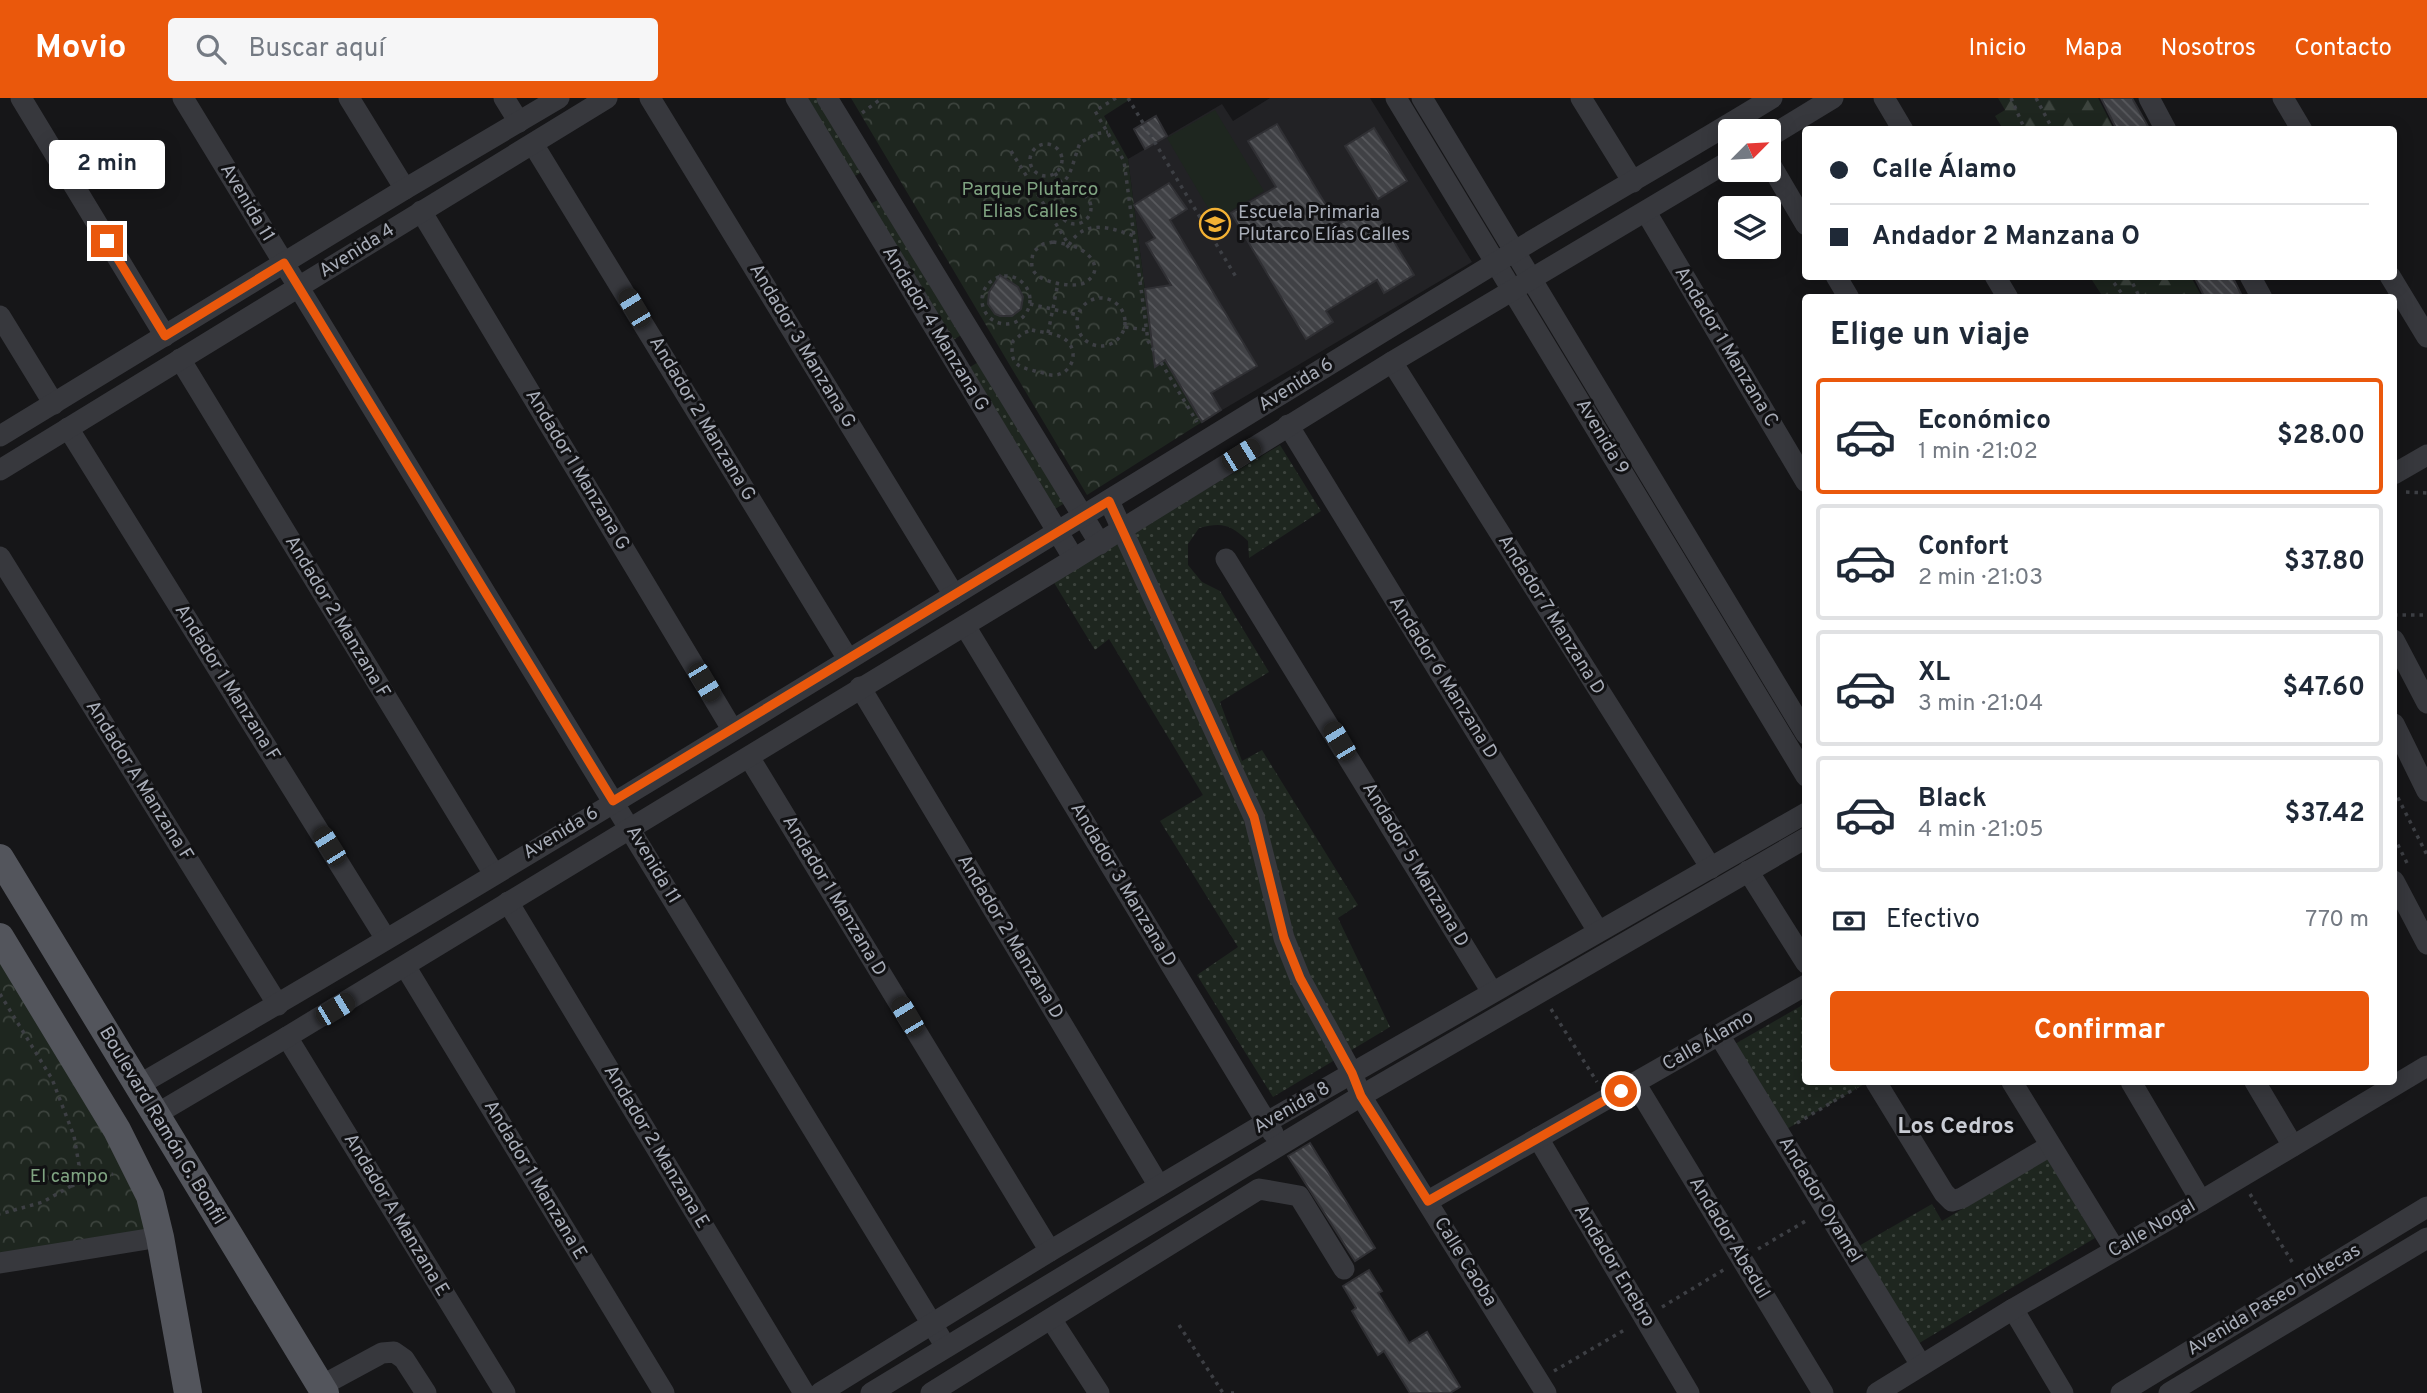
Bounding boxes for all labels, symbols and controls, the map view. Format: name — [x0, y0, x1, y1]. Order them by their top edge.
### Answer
search box — [168, 18, 658, 81]
text: Movio — [35, 28, 126, 70]
icon: search — [192, 30, 230, 68]
text: Buscar aquí — [248, 33, 385, 66]
text: Inicio — [1969, 34, 2026, 64]
text: Mapa — [2064, 34, 2123, 64]
text: Nosotros — [2161, 34, 2256, 64]
text: Contacto — [2294, 34, 2392, 64]
north arrow — [1718, 119, 1782, 182]
map controls — [1718, 119, 1781, 259]
callout: 2 min — [49, 139, 165, 188]
text: 2 min — [77, 150, 137, 179]
text: Calle Álamo — [1872, 154, 2017, 187]
street label: Avenida 11 — [214, 160, 280, 246]
park label: Parque Plutarco Elias Calles — [962, 178, 1098, 224]
button: layers — [1718, 196, 1781, 259]
place label: Escuela Primaria Plutarco Elías Calles — [1238, 201, 1410, 247]
school or university icon: Escuela Primaria Plutarco Elías Calles — [1198, 207, 1232, 241]
street label: Avenida 4 — [315, 218, 399, 284]
text: Andador 2 Manzana O — [1872, 221, 2140, 254]
route end — [91, 225, 123, 257]
street label: Andador 4 Manzana G — [876, 242, 994, 416]
street label: Andador 3 Manzana G — [743, 259, 861, 433]
street label: Andador 1 Manzana C — [1669, 263, 1783, 431]
car — [615, 285, 654, 331]
text: Elige un viaje — [1830, 316, 2030, 356]
street label: Andador 2 Manzana G — [643, 332, 761, 506]
street label: Avenida 6 — [1254, 353, 1338, 417]
street label: Andador 1 Manzana G — [520, 385, 634, 555]
street label: Avenida 9 — [1570, 395, 1634, 479]
icon: car — [1834, 405, 1897, 468]
text: Económico — [1918, 405, 2051, 438]
text: $28.00 — [2277, 420, 2365, 453]
car — [1218, 435, 1265, 475]
text: 1 min · 21:02 — [1918, 438, 2038, 467]
street label: Andador 7 Manzana D — [1492, 530, 1610, 700]
street label: Andador 2 Manzana F — [279, 531, 395, 703]
icon: car — [1834, 531, 1897, 594]
text: Confort — [1918, 531, 2009, 564]
text: $37.80 — [2284, 546, 2365, 579]
text: 2 min · 21:03 — [1918, 564, 2043, 593]
street label: Andador 6 Manzana D — [1383, 592, 1503, 764]
street label: Andador 1 Manzana F — [169, 600, 285, 766]
icon: car — [1834, 657, 1897, 720]
text: XL — [1918, 657, 1950, 690]
car — [685, 659, 724, 705]
text: $47.60 — [2283, 672, 2365, 705]
text: 3 min · 21:04 — [1918, 690, 2043, 719]
street label: Andador A Manzana F — [80, 696, 198, 866]
car — [1320, 718, 1359, 764]
street label: Andador 5 Manzana D — [1356, 778, 1474, 952]
icon: car — [1834, 783, 1897, 846]
text: Black — [1918, 783, 1987, 816]
street label: Andador 3 Manzana D — [1064, 798, 1182, 972]
text: $37.42 — [2285, 798, 2365, 831]
street label: Avenida 6 — [519, 801, 603, 865]
street label: Andador 1 Manzana D — [777, 811, 891, 981]
text: 4 min · 21:05 — [1918, 816, 2044, 845]
street label: Avenida 11 — [620, 822, 686, 908]
car — [309, 823, 350, 869]
street label: Andador 2 Manzana D — [951, 850, 1069, 1024]
icon: cash — [1830, 902, 1868, 940]
text: Efectivo — [1886, 904, 1980, 937]
text: 770 m — [2305, 906, 2369, 935]
car — [312, 989, 359, 1029]
button: Confirmar — [1830, 991, 2369, 1071]
car — [888, 993, 927, 1039]
street label: Calle Álamo — [1658, 1004, 1758, 1077]
street label: Boulevard Ramón G. Bonfil — [93, 1023, 231, 1229]
street label: Andador 2 Manzana E — [598, 1061, 714, 1233]
route start — [1605, 1075, 1637, 1107]
street label: Avenida 8 — [1250, 1077, 1334, 1139]
street label: Andador 1 Manzana E — [478, 1096, 592, 1264]
district label: Los Cedros — [1897, 1113, 2015, 1142]
street label: Andador A Manzana E — [338, 1129, 454, 1301]
street label: Andador Oyamel — [1773, 1133, 1867, 1267]
park label: El campo — [30, 1165, 108, 1189]
street label: Andador Abedul — [1683, 1173, 1775, 1303]
street label: Calle Nogal — [2104, 1194, 2200, 1264]
street label: Andador Enebro — [1568, 1200, 1660, 1332]
street label: Calle Caoba — [1428, 1213, 1502, 1311]
street label: Avenida Paseo Toltecas — [2183, 1239, 2365, 1361]

